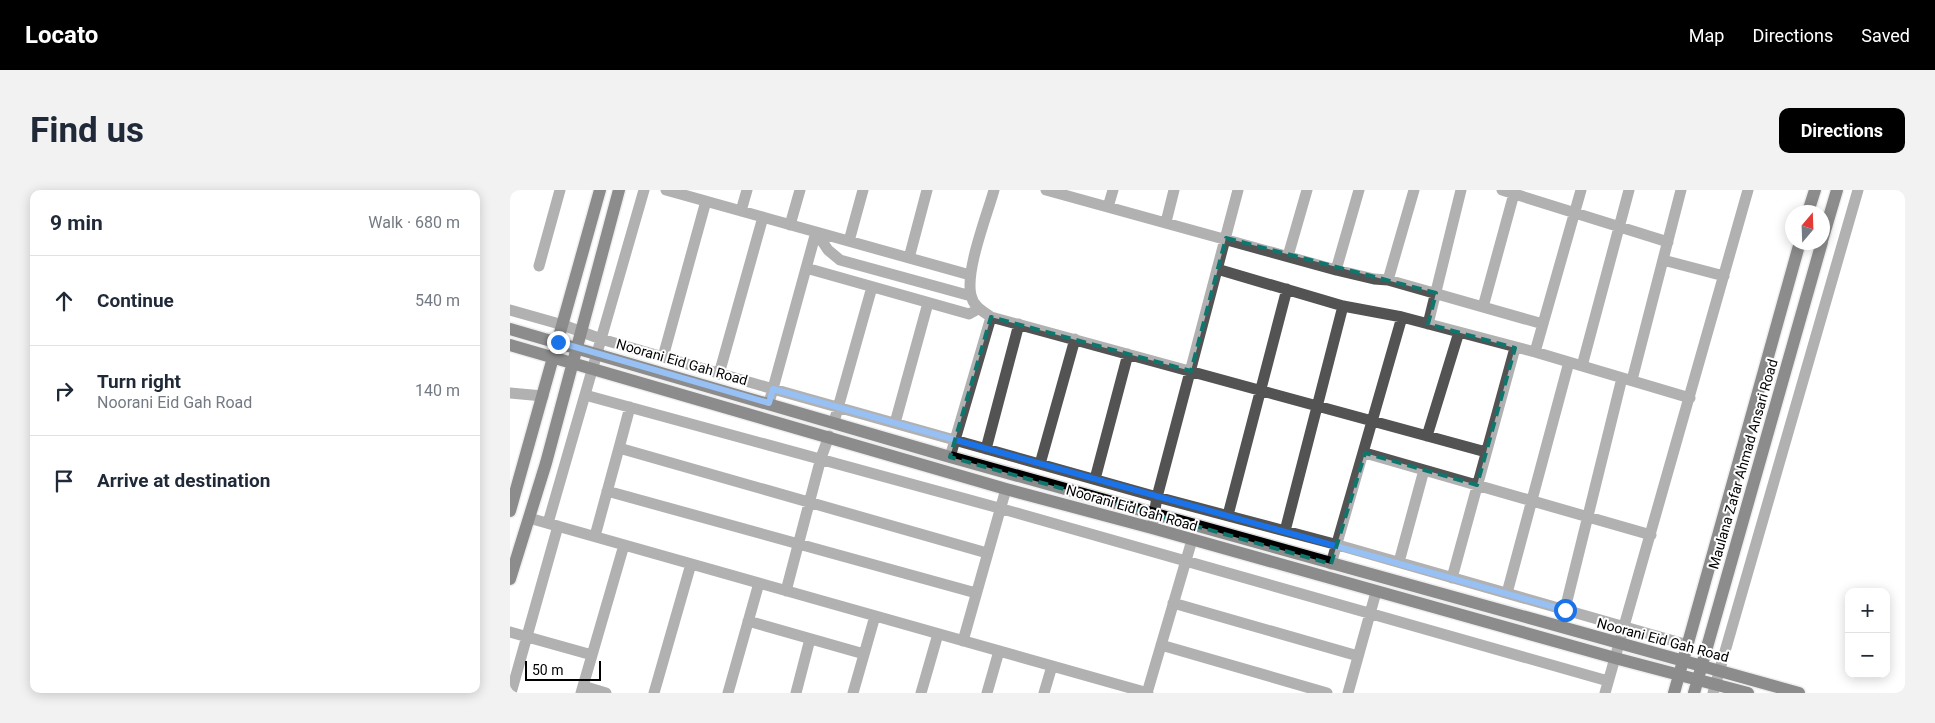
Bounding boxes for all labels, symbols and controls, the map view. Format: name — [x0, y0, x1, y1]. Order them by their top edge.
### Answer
text: Locato — [25, 21, 98, 49]
text: Map — [1689, 25, 1724, 46]
text: Directions — [1752, 25, 1833, 46]
text: Saved — [1861, 25, 1910, 46]
button: Directions — [1779, 108, 1905, 153]
text: Find us — [30, 110, 144, 151]
north arrow — [1785, 205, 1830, 250]
text: 9 min — [50, 211, 103, 235]
text: Walk · 680 m — [368, 213, 460, 232]
icon: ahead — [50, 287, 78, 315]
text: Continue — [97, 289, 174, 312]
text: 540 m — [415, 291, 460, 310]
route end — [547, 331, 570, 354]
street label: Noorani Eid Gah Road — [615, 336, 749, 388]
street label: Maulana Zafar Ahmad Ansari Road — [1705, 357, 1781, 571]
text: Turn right — [97, 370, 181, 393]
icon: right — [50, 377, 78, 405]
text: 140 m — [415, 381, 460, 400]
text: Noorani Eid Gah Road — [97, 393, 252, 412]
icon: arrive — [50, 467, 78, 495]
text: Arrive at destination — [97, 469, 270, 492]
street label: Noorani Eid Gah Road — [1065, 482, 1199, 534]
map controls — [1845, 588, 1890, 678]
button: + — [1845, 588, 1890, 633]
route start — [1554, 599, 1577, 622]
street label: Noorani Eid Gah Road — [1595, 615, 1731, 665]
button: − — [1845, 633, 1890, 678]
scale bar — [525, 658, 601, 681]
text: 50 m — [532, 662, 564, 678]

